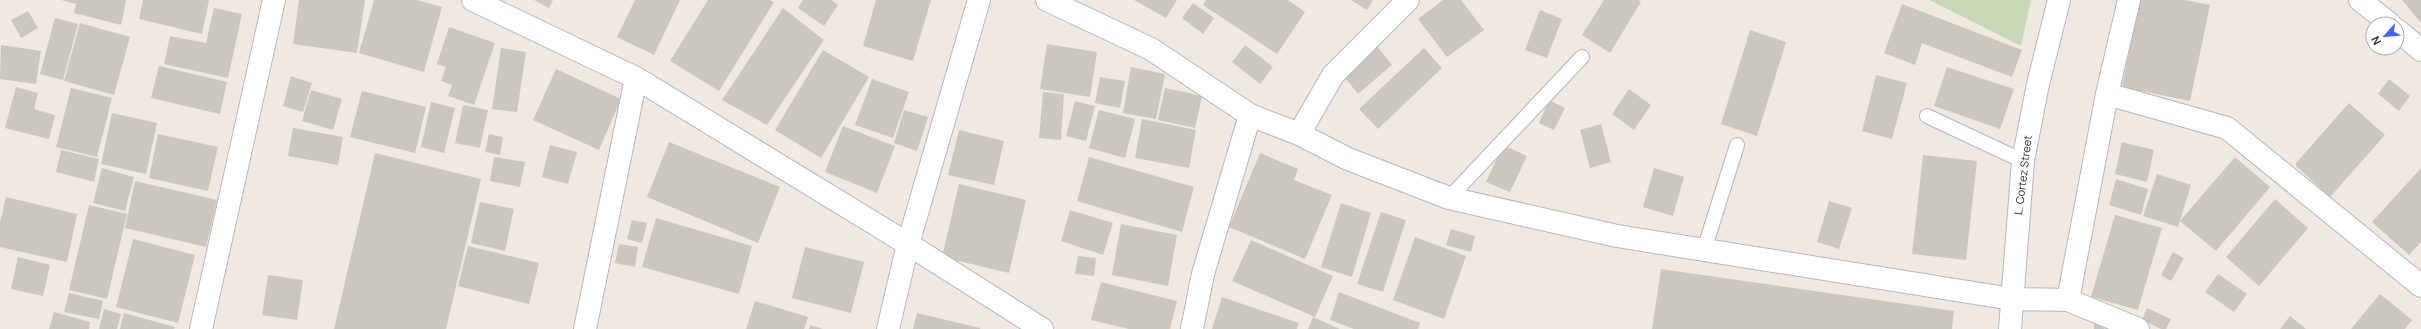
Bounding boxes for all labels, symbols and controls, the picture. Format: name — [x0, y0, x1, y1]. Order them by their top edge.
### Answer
north arrow — [2365, 16, 2405, 56]
text: N — [2367, 34, 2384, 48]
street label: L. Cortez Street — [2010, 134, 2035, 216]

